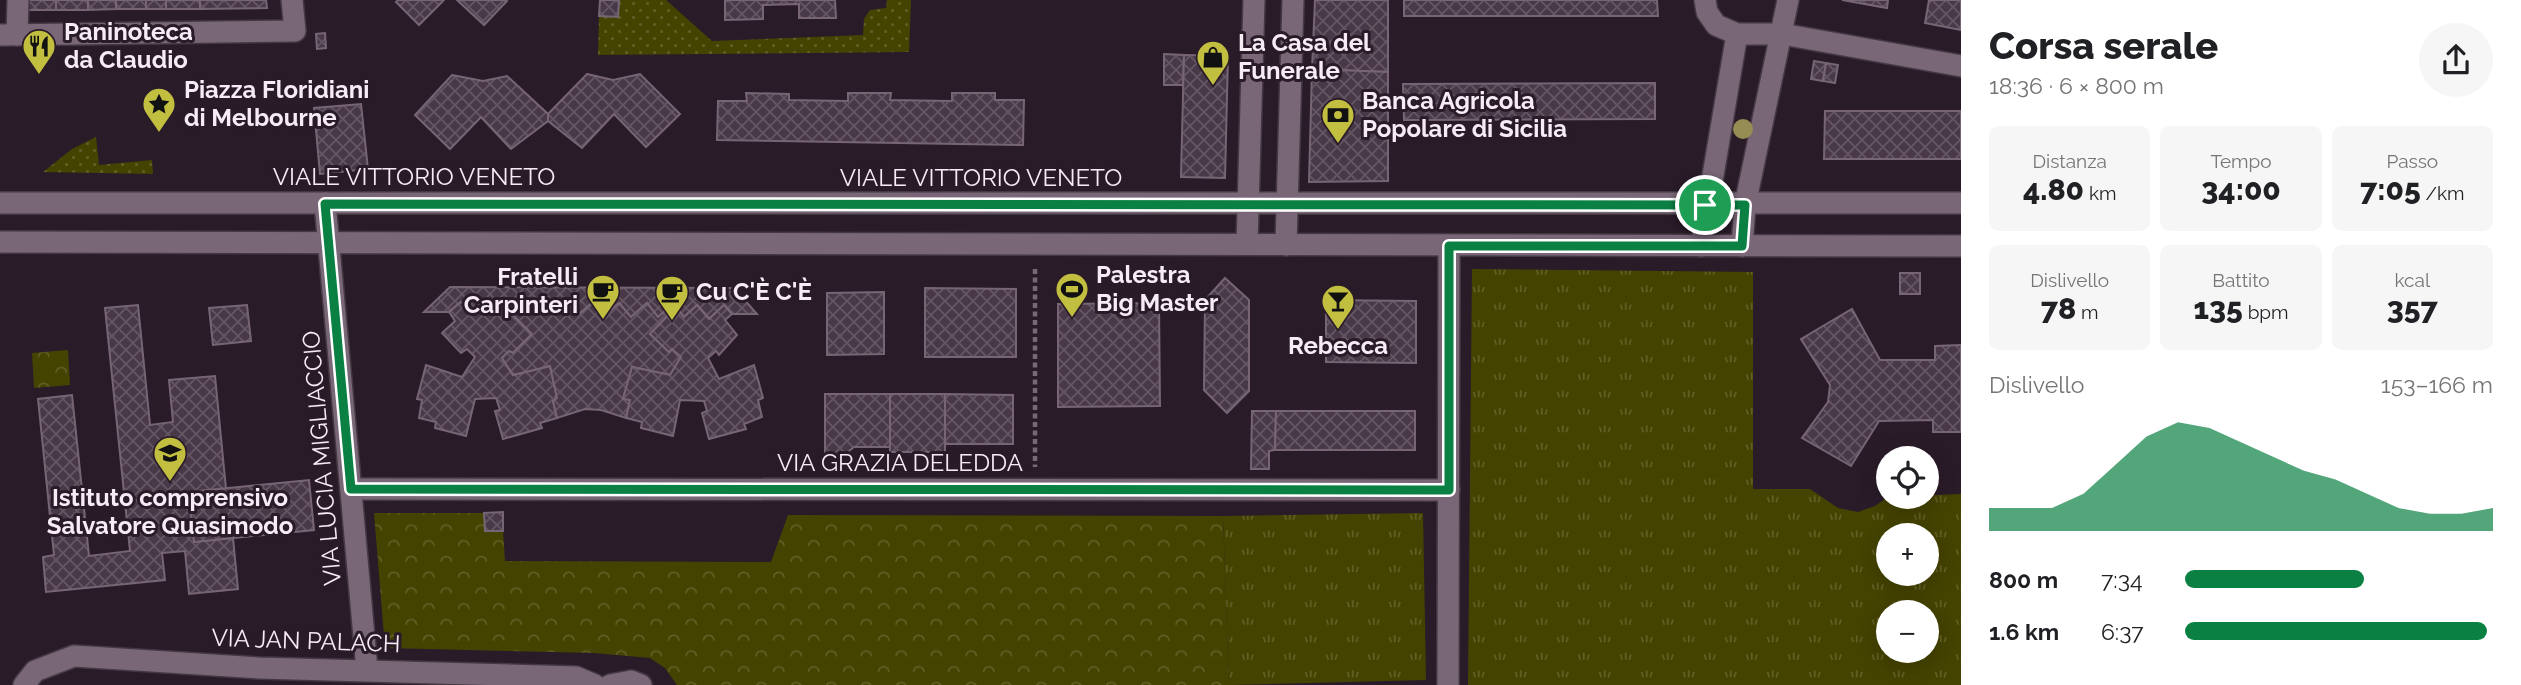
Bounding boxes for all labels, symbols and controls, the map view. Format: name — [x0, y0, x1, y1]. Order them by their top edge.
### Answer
place label: Paninoteca da Claudio — [64, 17, 193, 74]
text: Corsa serale — [1989, 23, 2218, 68]
button: share — [2419, 23, 2493, 97]
restaurant icon: Paninoteca da Claudio — [20, 27, 58, 76]
place label: La Casa del Funerale — [1238, 28, 1371, 85]
shop icon: La Casa del Funerale — [1194, 38, 1232, 87]
text: 18:36 · 6 × 800 m — [1989, 72, 2164, 99]
place label: Piazza Floridiani di Melbourne — [184, 75, 369, 132]
place icon: Piazza Floridiani di Melbourne — [140, 85, 178, 134]
place label: Banca Agricola Popolare di Sicilia — [1362, 86, 1567, 143]
bank icon: Banca Agricola Popolare di Sicilia — [1319, 96, 1357, 145]
text: Distanza — [2032, 150, 2107, 172]
text: Tempo — [2210, 150, 2272, 172]
text: Passo — [2386, 150, 2438, 172]
street label: VIALE VITTORIO VENETO — [273, 162, 555, 191]
street label: VIALE VITTORIO VENETO — [840, 163, 1122, 192]
text: 4.80 — [2023, 172, 2084, 207]
text: 34:00 — [2201, 172, 2281, 207]
text: 7:05 — [2360, 172, 2421, 207]
pin — [1675, 175, 1735, 235]
text: km — [2084, 182, 2116, 204]
text: /km — [2421, 182, 2465, 204]
icon: arrive — [1686, 186, 1724, 224]
place label: Palestra Big Master — [1096, 260, 1218, 317]
place label: Fratelli Carpinteri — [464, 262, 578, 319]
text: Dislivello — [2030, 269, 2109, 291]
text: Battito — [2212, 269, 2270, 291]
text: kcal — [2395, 269, 2430, 291]
sports icon: Palestra Big Master — [1053, 270, 1091, 319]
cafe icon: Fratelli Carpinteri — [584, 272, 622, 321]
cafe icon: Cu C'È C'È — [653, 273, 691, 322]
place label: Cu C'È C'È — [696, 277, 812, 306]
bar icon: Rebecca — [1319, 282, 1357, 331]
text: 78 — [2041, 291, 2076, 326]
text: 135 — [2193, 291, 2243, 326]
text: 357 — [2387, 291, 2438, 326]
text: m — [2076, 301, 2099, 323]
text: bpm — [2243, 301, 2289, 323]
street label: VIA LUCIA MIGLIACCIO — [296, 329, 347, 587]
place label: Rebecca — [1288, 331, 1388, 360]
text: Dislivello — [1989, 371, 2084, 398]
text: 153–166 m — [2381, 371, 2493, 398]
school or university icon: Istituto comprensivo Salvatore Quasimodo — [151, 434, 189, 483]
map controls — [1876, 446, 1939, 663]
button: locate — [1876, 446, 1939, 509]
street label: VIA GRAZIA DELEDDA — [777, 448, 1023, 477]
place label: Istituto comprensivo Salvatore Quasimodo — [47, 483, 293, 540]
button: + — [1876, 523, 1939, 586]
text: 800 m — [1989, 566, 2058, 593]
text: 7:34 — [2101, 566, 2142, 593]
button: − — [1876, 600, 1939, 663]
text: 1.6 km — [1989, 618, 2059, 645]
text: 6:37 — [2101, 618, 2144, 645]
street label: VIA JAN PALACH — [211, 623, 401, 658]

